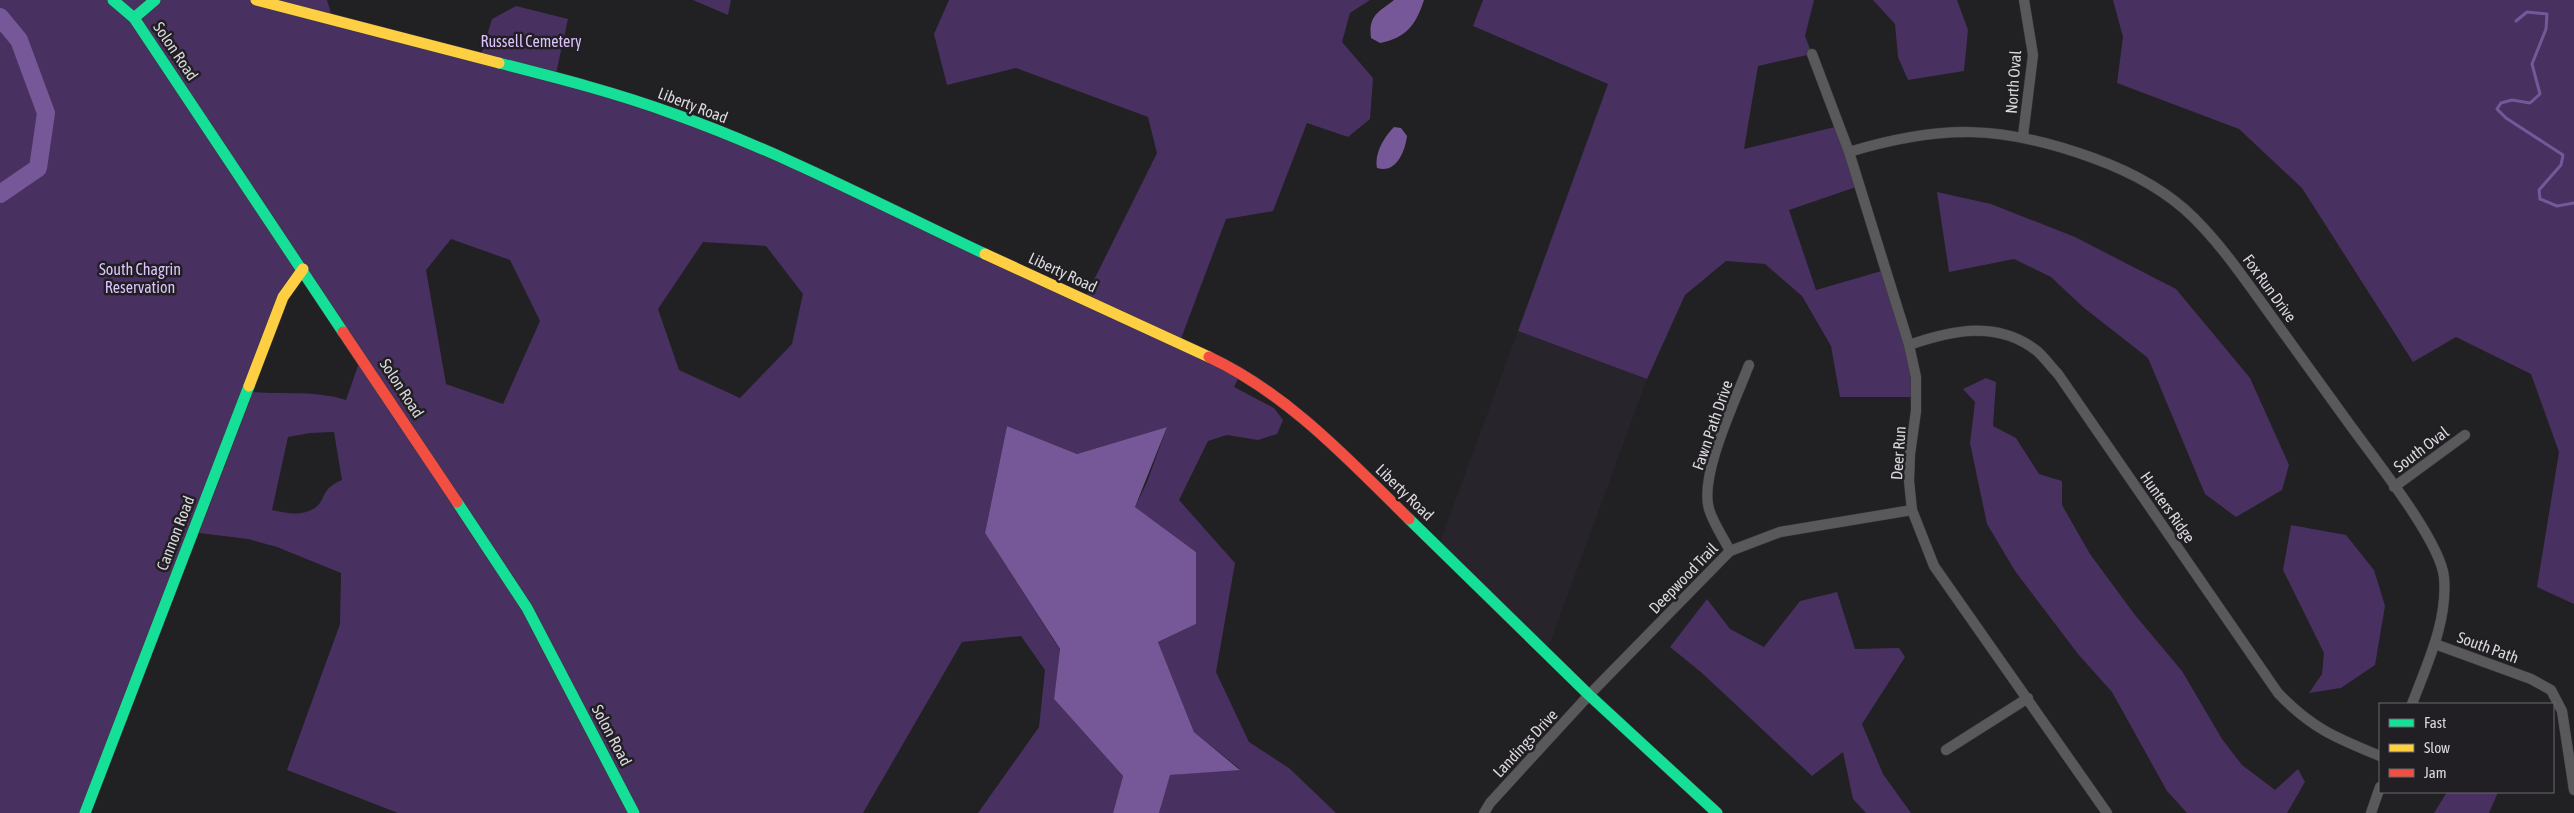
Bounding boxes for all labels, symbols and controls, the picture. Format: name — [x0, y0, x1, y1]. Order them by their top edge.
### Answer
street label: Solon Road — [150, 18, 202, 84]
park label: Russell Cemetery — [480, 32, 582, 51]
street label: North Oval — [2002, 49, 2024, 114]
street label: Liberty Road — [655, 83, 730, 127]
street label: Liberty Road — [1026, 248, 1100, 297]
street label: Fox Run Drive — [2240, 251, 2300, 325]
park label: South Chagrin Reservation — [99, 260, 181, 296]
street label: Solon Road — [376, 355, 428, 421]
street label: Fawn Path Drive — [1688, 378, 1736, 472]
street label: South Oval — [2390, 422, 2453, 475]
street label: Deer Run — [1887, 426, 1909, 480]
street label: Liberty Road — [1372, 460, 1438, 525]
street label: Hunters Ridge — [2136, 468, 2199, 546]
street label: Cannon Road — [153, 493, 197, 573]
street label: Deepwood Trail — [1645, 539, 1722, 618]
street label: South Path — [2455, 628, 2521, 666]
street label: Solon Road — [588, 701, 636, 769]
legend — [2379, 703, 2554, 793]
street label: Landings Drive — [1489, 705, 1562, 781]
text: Fast — [2424, 714, 2446, 731]
text: Slow — [2424, 739, 2450, 756]
text: Jam — [2424, 764, 2447, 781]

